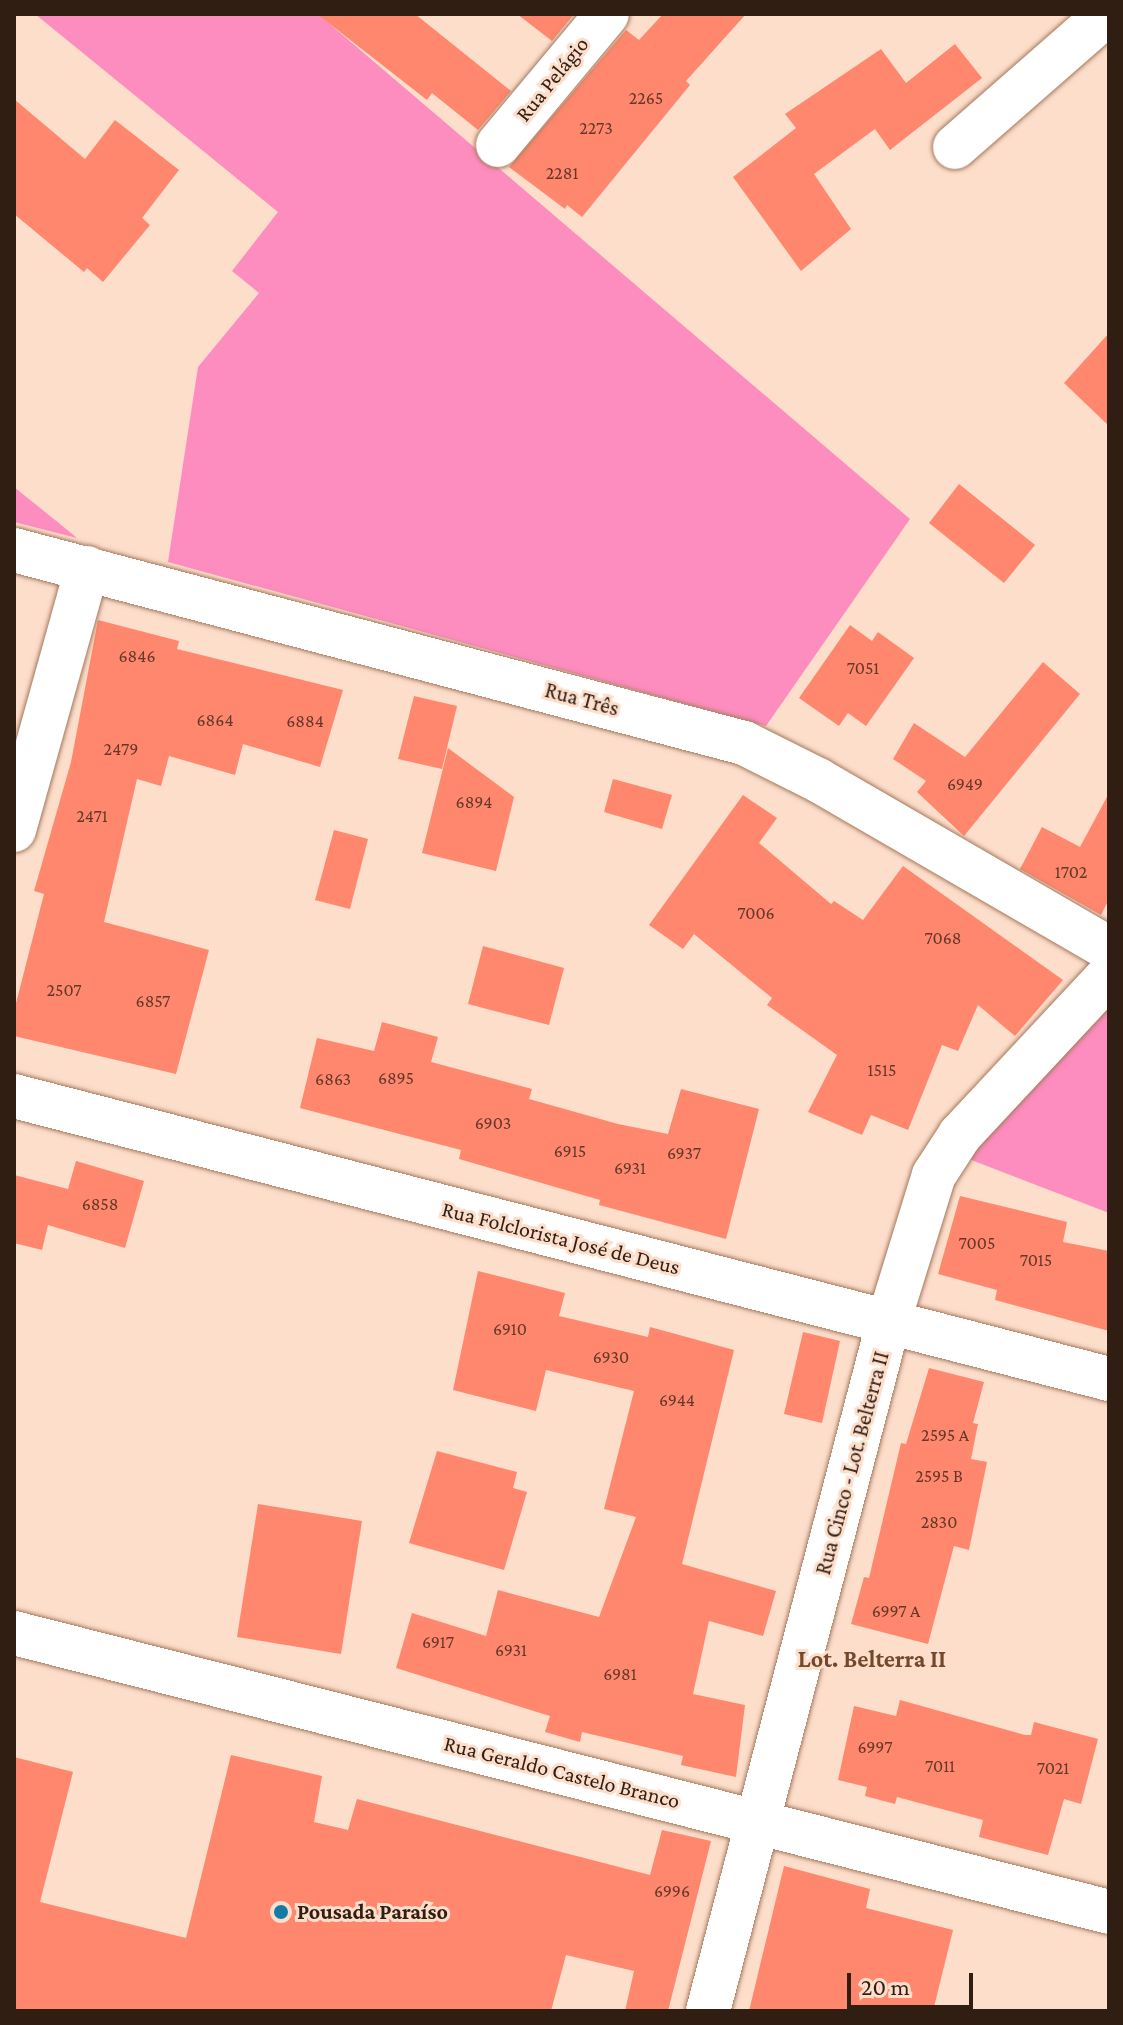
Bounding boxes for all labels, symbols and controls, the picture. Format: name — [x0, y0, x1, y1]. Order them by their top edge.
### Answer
street label: Rua Pelágio — [510, 31, 594, 127]
house number: 2265 — [629, 87, 663, 109]
house number: 2273 — [579, 117, 613, 139]
house number: 2281 — [546, 162, 578, 184]
house number: 6846 — [118, 645, 156, 667]
house number: 7051 — [847, 657, 879, 679]
street label: Rua Três — [542, 676, 622, 722]
house number: 6864 — [196, 709, 234, 731]
house number: 6884 — [286, 710, 324, 732]
house number: 2479 — [104, 738, 138, 760]
house number: 6949 — [947, 773, 983, 795]
house number: 6894 — [456, 791, 492, 813]
house number: 2471 — [76, 805, 108, 827]
house number: 1702 — [1055, 861, 1087, 883]
house number: 7006 — [737, 902, 775, 924]
house number: 7068 — [924, 927, 962, 949]
house number: 2507 — [46, 979, 82, 1001]
house number: 6857 — [136, 990, 170, 1012]
house number: 1515 — [868, 1059, 896, 1081]
house number: 6895 — [378, 1067, 414, 1089]
house number: 6863 — [315, 1068, 351, 1090]
house number: 6903 — [475, 1112, 511, 1134]
house number: 6915 — [554, 1140, 586, 1162]
house number: 6937 — [667, 1142, 701, 1164]
house number: 6931 — [614, 1157, 646, 1179]
house number: 6858 — [82, 1193, 118, 1215]
street label: Rua Folclorista José de Deus — [439, 1196, 683, 1280]
house number: 7005 — [959, 1232, 995, 1254]
house number: 7015 — [1020, 1249, 1052, 1271]
house number: 6910 — [493, 1318, 527, 1340]
house number: 6930 — [593, 1346, 629, 1368]
street label: Rua Cinco - Lot. Belterra II — [809, 1348, 895, 1578]
house number: 6944 — [659, 1389, 695, 1411]
house number: 2595 A — [921, 1424, 969, 1446]
house number: 2595 B — [915, 1465, 963, 1487]
house number: 2830 — [921, 1511, 957, 1533]
house number: 6997 A — [872, 1600, 920, 1622]
house number: 6917 — [422, 1631, 454, 1653]
house number: 6931 — [495, 1639, 527, 1661]
district label: Lot. Belterra II — [798, 1645, 946, 1673]
house number: 6981 — [603, 1663, 637, 1685]
street label: Rua Geraldo Castelo Branco — [441, 1730, 683, 1814]
house number: 6997 — [858, 1736, 892, 1758]
house number: 7011 — [925, 1755, 955, 1777]
house number: 7021 — [1037, 1757, 1069, 1779]
house number: 6996 — [654, 1880, 690, 1902]
place label: Pousada Paraíso — [297, 1899, 448, 1925]
marker: Pousada Paraíso — [272, 1903, 290, 1921]
scale bar — [851, 1957, 977, 2007]
text: 20 m — [861, 1973, 910, 2000]

